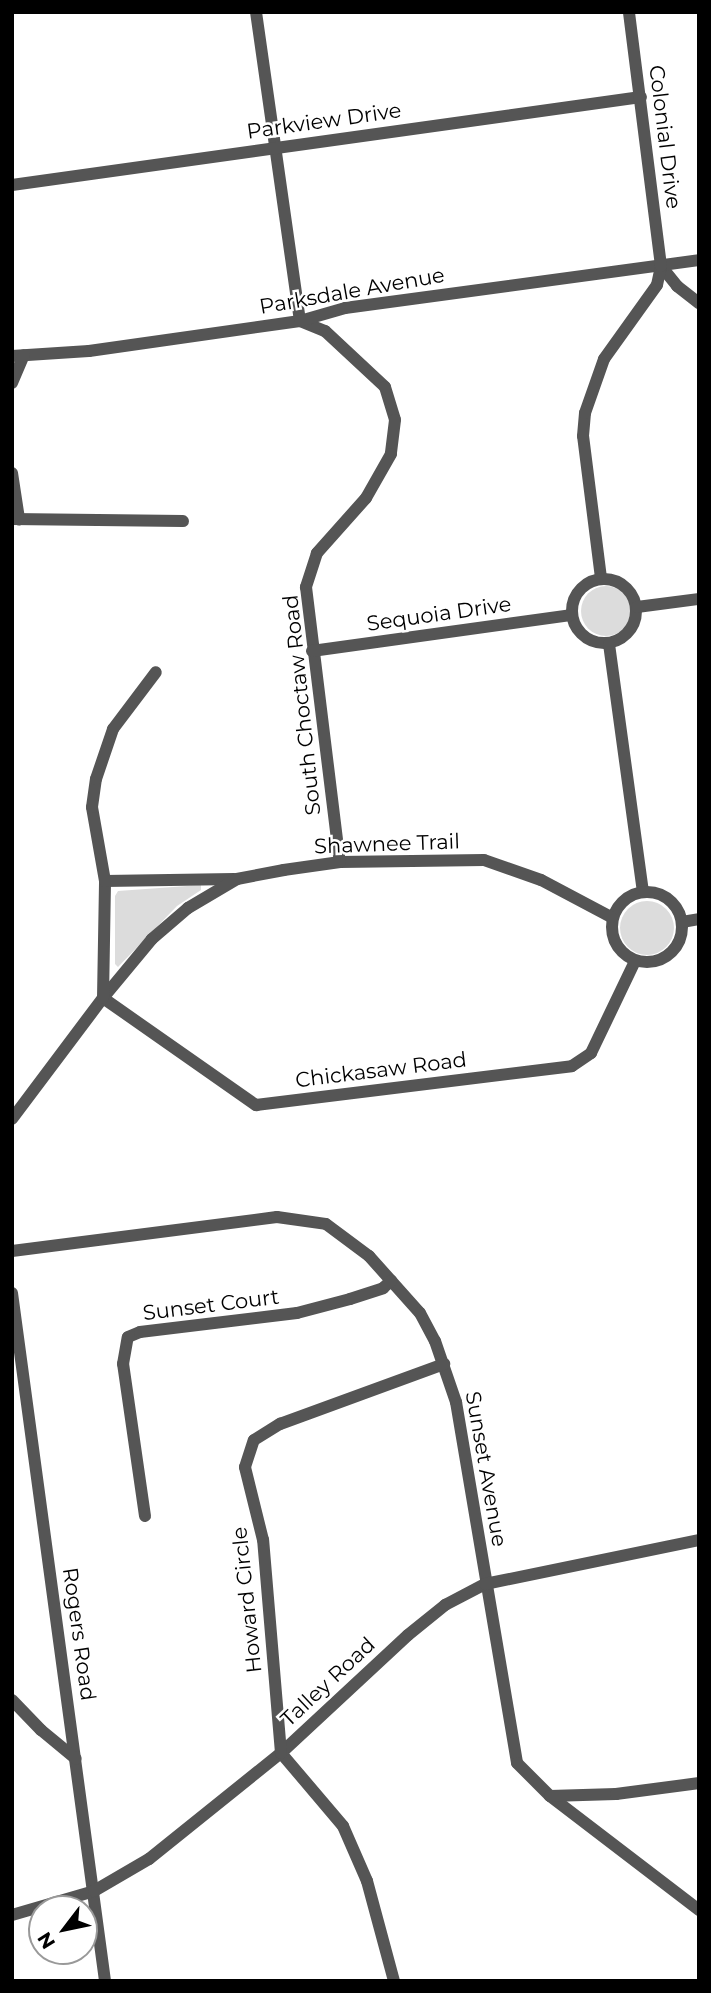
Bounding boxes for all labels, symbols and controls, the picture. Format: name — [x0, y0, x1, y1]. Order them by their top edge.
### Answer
street label: Colonial Drive — [644, 64, 686, 210]
street label: Parkview Drive — [245, 98, 403, 144]
street label: Parksdale Avenue — [257, 262, 447, 320]
street label: Sequoia Drive — [365, 591, 513, 637]
street label: South Choctaw Road — [278, 593, 326, 817]
street label: Shawnee Trail — [314, 829, 460, 859]
street label: Chickasaw Road — [294, 1047, 468, 1093]
street label: Sunset Court — [141, 1284, 281, 1326]
street label: Sunset Avenue — [460, 1389, 512, 1549]
street label: Howard Circle — [227, 1526, 267, 1674]
street label: Rogers Road — [57, 1566, 101, 1702]
street label: Talley Road — [276, 1632, 380, 1732]
north arrow — [28, 1895, 98, 1965]
text: N — [33, 1928, 60, 1953]

